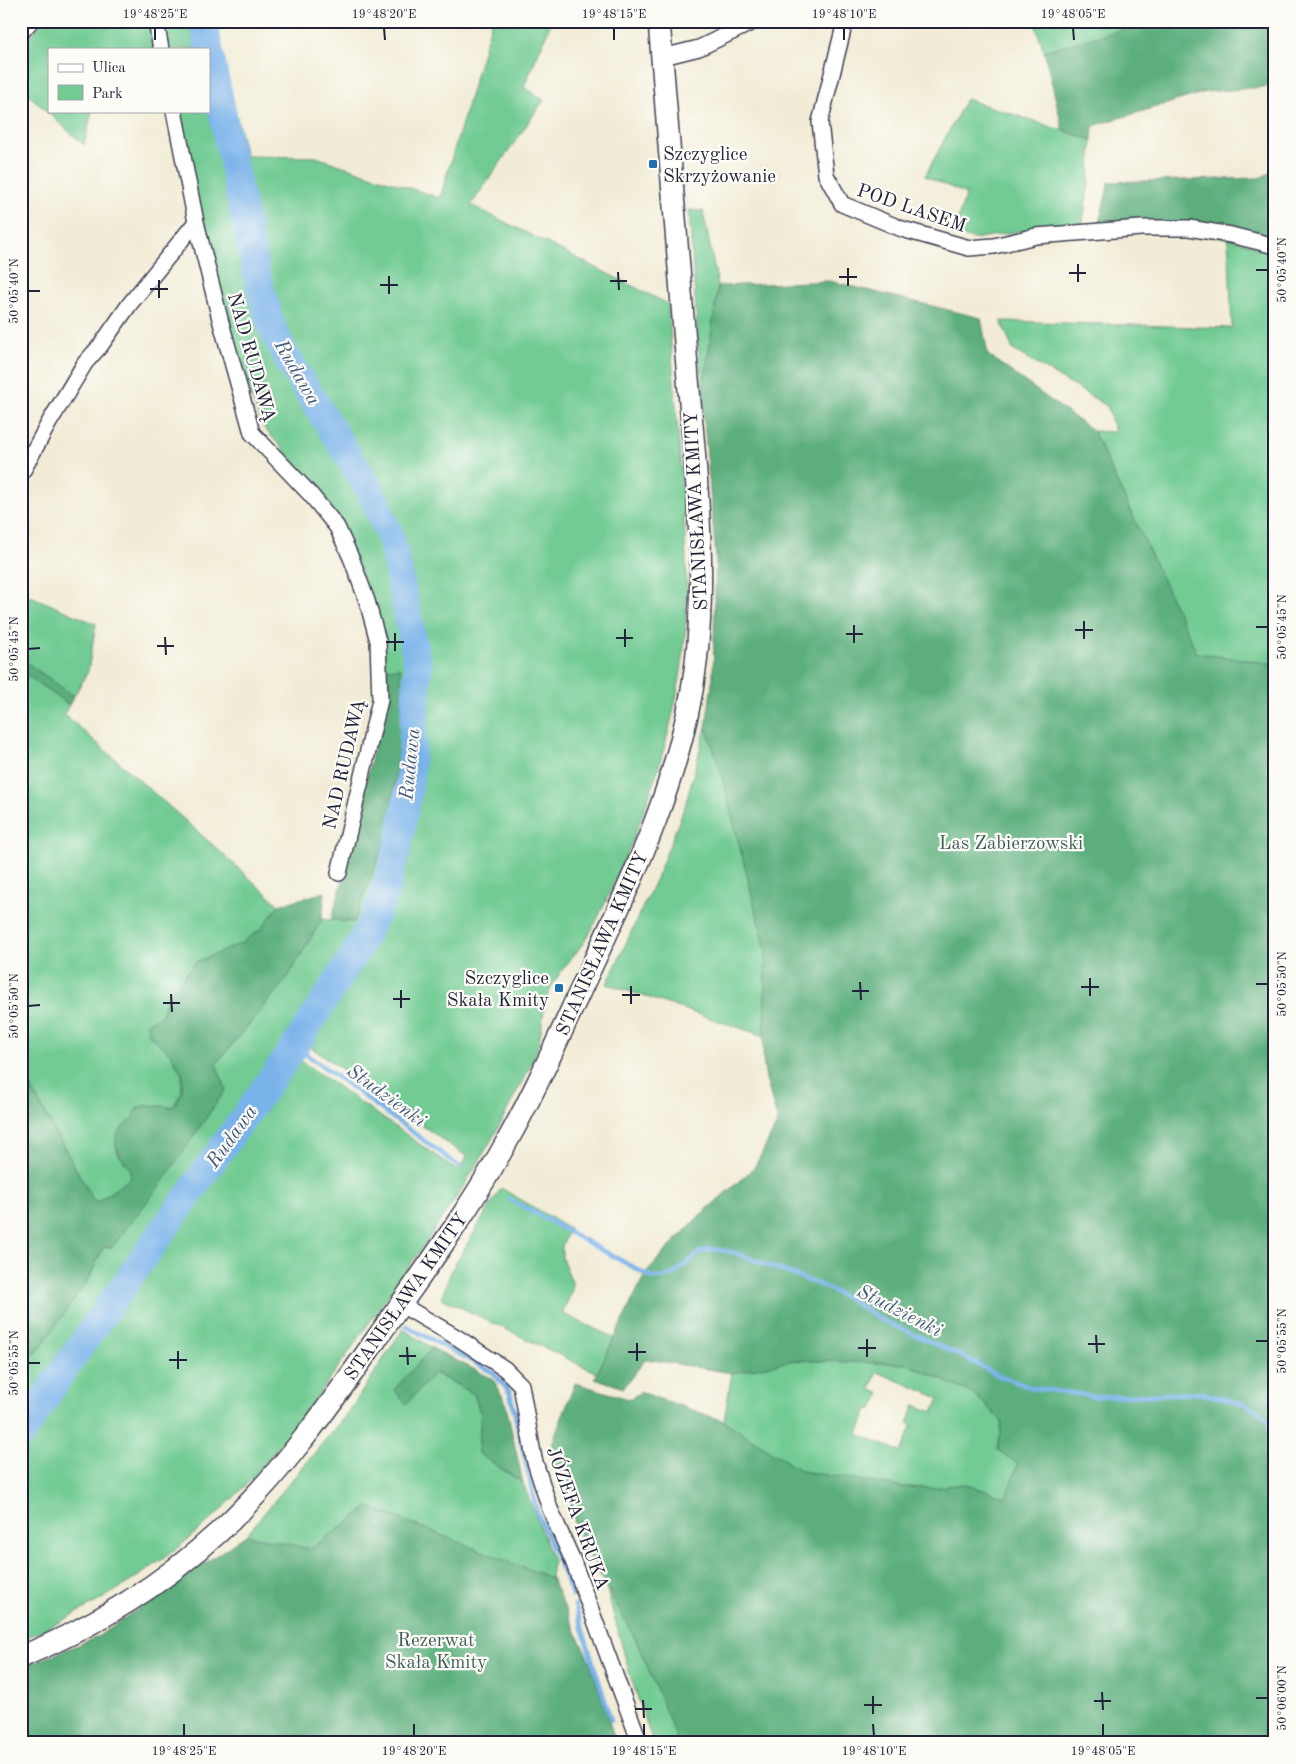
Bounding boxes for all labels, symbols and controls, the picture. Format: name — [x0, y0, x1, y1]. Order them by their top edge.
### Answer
text: 19°48'25"E — [123, 8, 187, 21]
text: 19°48'15"E — [582, 8, 646, 21]
text: 19°48'05"E — [1041, 8, 1105, 21]
text: 19°48'20"E — [352, 9, 416, 21]
text: 19°48'10"E — [812, 9, 876, 21]
legend — [48, 48, 210, 112]
text: Ulica — [92, 61, 126, 76]
text: Park — [92, 87, 123, 102]
place label: Szczyglice Skrzyżowanie — [663, 146, 776, 187]
marker: Szczyglice Skrzyżowanie — [647, 158, 659, 170]
street label: POD LASEM — [854, 182, 968, 237]
text: 50°05'40"N — [1276, 237, 1289, 303]
text: 50°05'40"N — [8, 258, 21, 324]
street label: NAD RUDAWĄ — [223, 291, 278, 425]
water label: Rudawa — [269, 336, 323, 410]
street label: STANISŁAWA KMITY — [683, 411, 712, 611]
text: 50°05'45"N — [1276, 594, 1289, 660]
text: 50°05'45"N — [8, 616, 21, 682]
street label: NAD RUDAWĄ — [321, 697, 370, 832]
water label: Rudawa — [397, 727, 425, 802]
park label: Las Zabierzowski — [939, 835, 1083, 854]
street label: STANISŁAWA KMITY — [554, 849, 653, 1039]
text: 50°05'50"N — [1276, 951, 1289, 1017]
place label: Szczyglice Skała Kmity — [447, 970, 549, 1011]
text: 50°05'50"N — [8, 973, 21, 1039]
marker: Szczyglice Skała Kmity — [553, 982, 565, 994]
water label: Studzienki — [343, 1061, 429, 1132]
water label: Rudawa — [203, 1102, 262, 1173]
street label: STANISŁAWA KMITY — [342, 1210, 472, 1385]
water label: Studzienki — [853, 1282, 945, 1342]
text: 50°05'55"N — [1276, 1308, 1289, 1374]
text: 50°05'55"N — [8, 1330, 21, 1396]
street label: JÓZEFA KRUKA — [542, 1443, 616, 1594]
park label: Rezerwat Skała Kmity — [385, 1632, 487, 1673]
text: 50°06'00"N — [1276, 1665, 1289, 1731]
text: 19°48'25"E — [152, 1745, 216, 1758]
text: 19°48'15"E — [612, 1745, 676, 1758]
text: 19°48'05"E — [1071, 1745, 1135, 1758]
text: 19°48'20"E — [382, 1746, 446, 1758]
text: 19°48'10"E — [842, 1746, 906, 1758]

